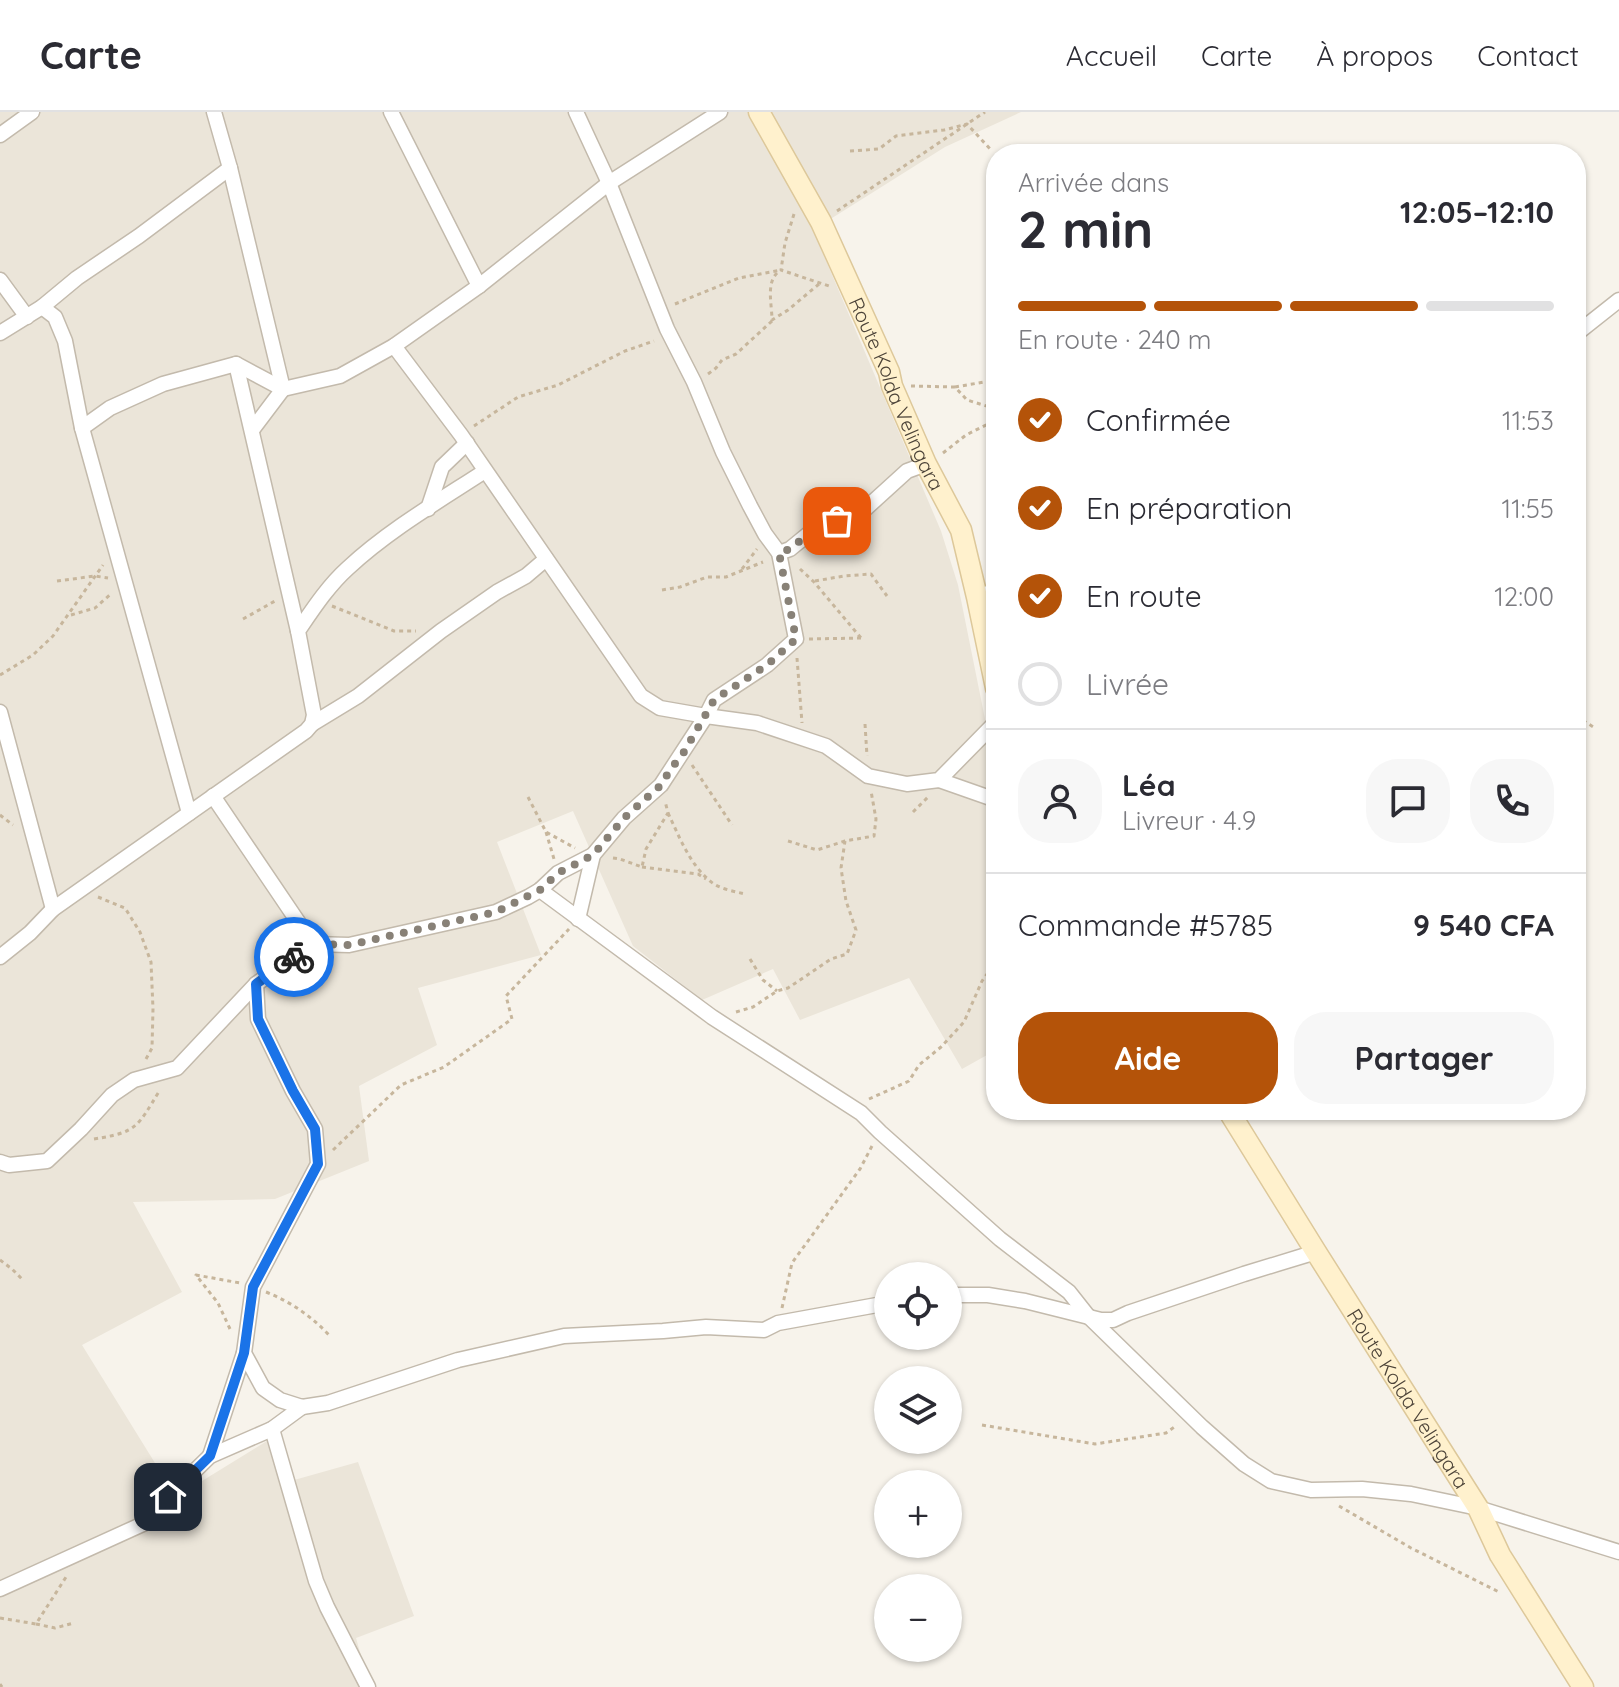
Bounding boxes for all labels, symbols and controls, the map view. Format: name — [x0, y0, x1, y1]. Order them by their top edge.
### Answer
text: Carte — [40, 31, 142, 79]
text: Accueil — [1066, 38, 1157, 73]
text: Carte — [1201, 38, 1272, 73]
text: À propos — [1316, 38, 1433, 73]
text: Contact — [1477, 38, 1579, 73]
text: Arrivée dans — [1018, 166, 1169, 199]
text: 12:05–12:10 — [1400, 193, 1554, 231]
text: 2 min — [1018, 196, 1153, 261]
street label: Route Kolda Velingara — [844, 293, 950, 494]
text: En route · 240 m — [1018, 323, 1211, 356]
icon: check — [1018, 398, 1062, 442]
text: Confirmée — [1086, 401, 1231, 439]
text: 11:53 — [1502, 404, 1554, 437]
icon: check — [1018, 486, 1062, 530]
pin — [803, 487, 871, 555]
text: En préparation — [1086, 489, 1292, 527]
text: 11:55 — [1502, 492, 1554, 525]
icon: bag — [815, 499, 859, 543]
icon: check — [1018, 574, 1062, 618]
text: En route — [1086, 577, 1202, 615]
text: 12:00 — [1494, 580, 1554, 613]
text: Livrée — [1086, 665, 1169, 703]
button: person — [1018, 759, 1102, 843]
button: chat — [1366, 759, 1450, 843]
button: phone — [1470, 759, 1554, 843]
text: Léa — [1122, 766, 1176, 804]
text: Livreur · 4.9 — [1122, 804, 1256, 837]
text: Commande #5785 — [1018, 906, 1273, 944]
text: 9 540 CFA — [1413, 906, 1554, 944]
courier — [254, 917, 334, 997]
icon: bike — [272, 935, 316, 979]
button: Aide — [1018, 1012, 1278, 1104]
button: Partager — [1294, 1012, 1554, 1104]
map controls — [874, 1262, 962, 1662]
button: locate — [874, 1262, 962, 1350]
street label: Route Kolda Velingara — [1342, 1303, 1475, 1493]
button: layers — [874, 1366, 962, 1454]
pin — [134, 1463, 202, 1531]
button: + — [874, 1470, 962, 1558]
icon: home — [146, 1475, 190, 1519]
button: − — [874, 1574, 962, 1662]

